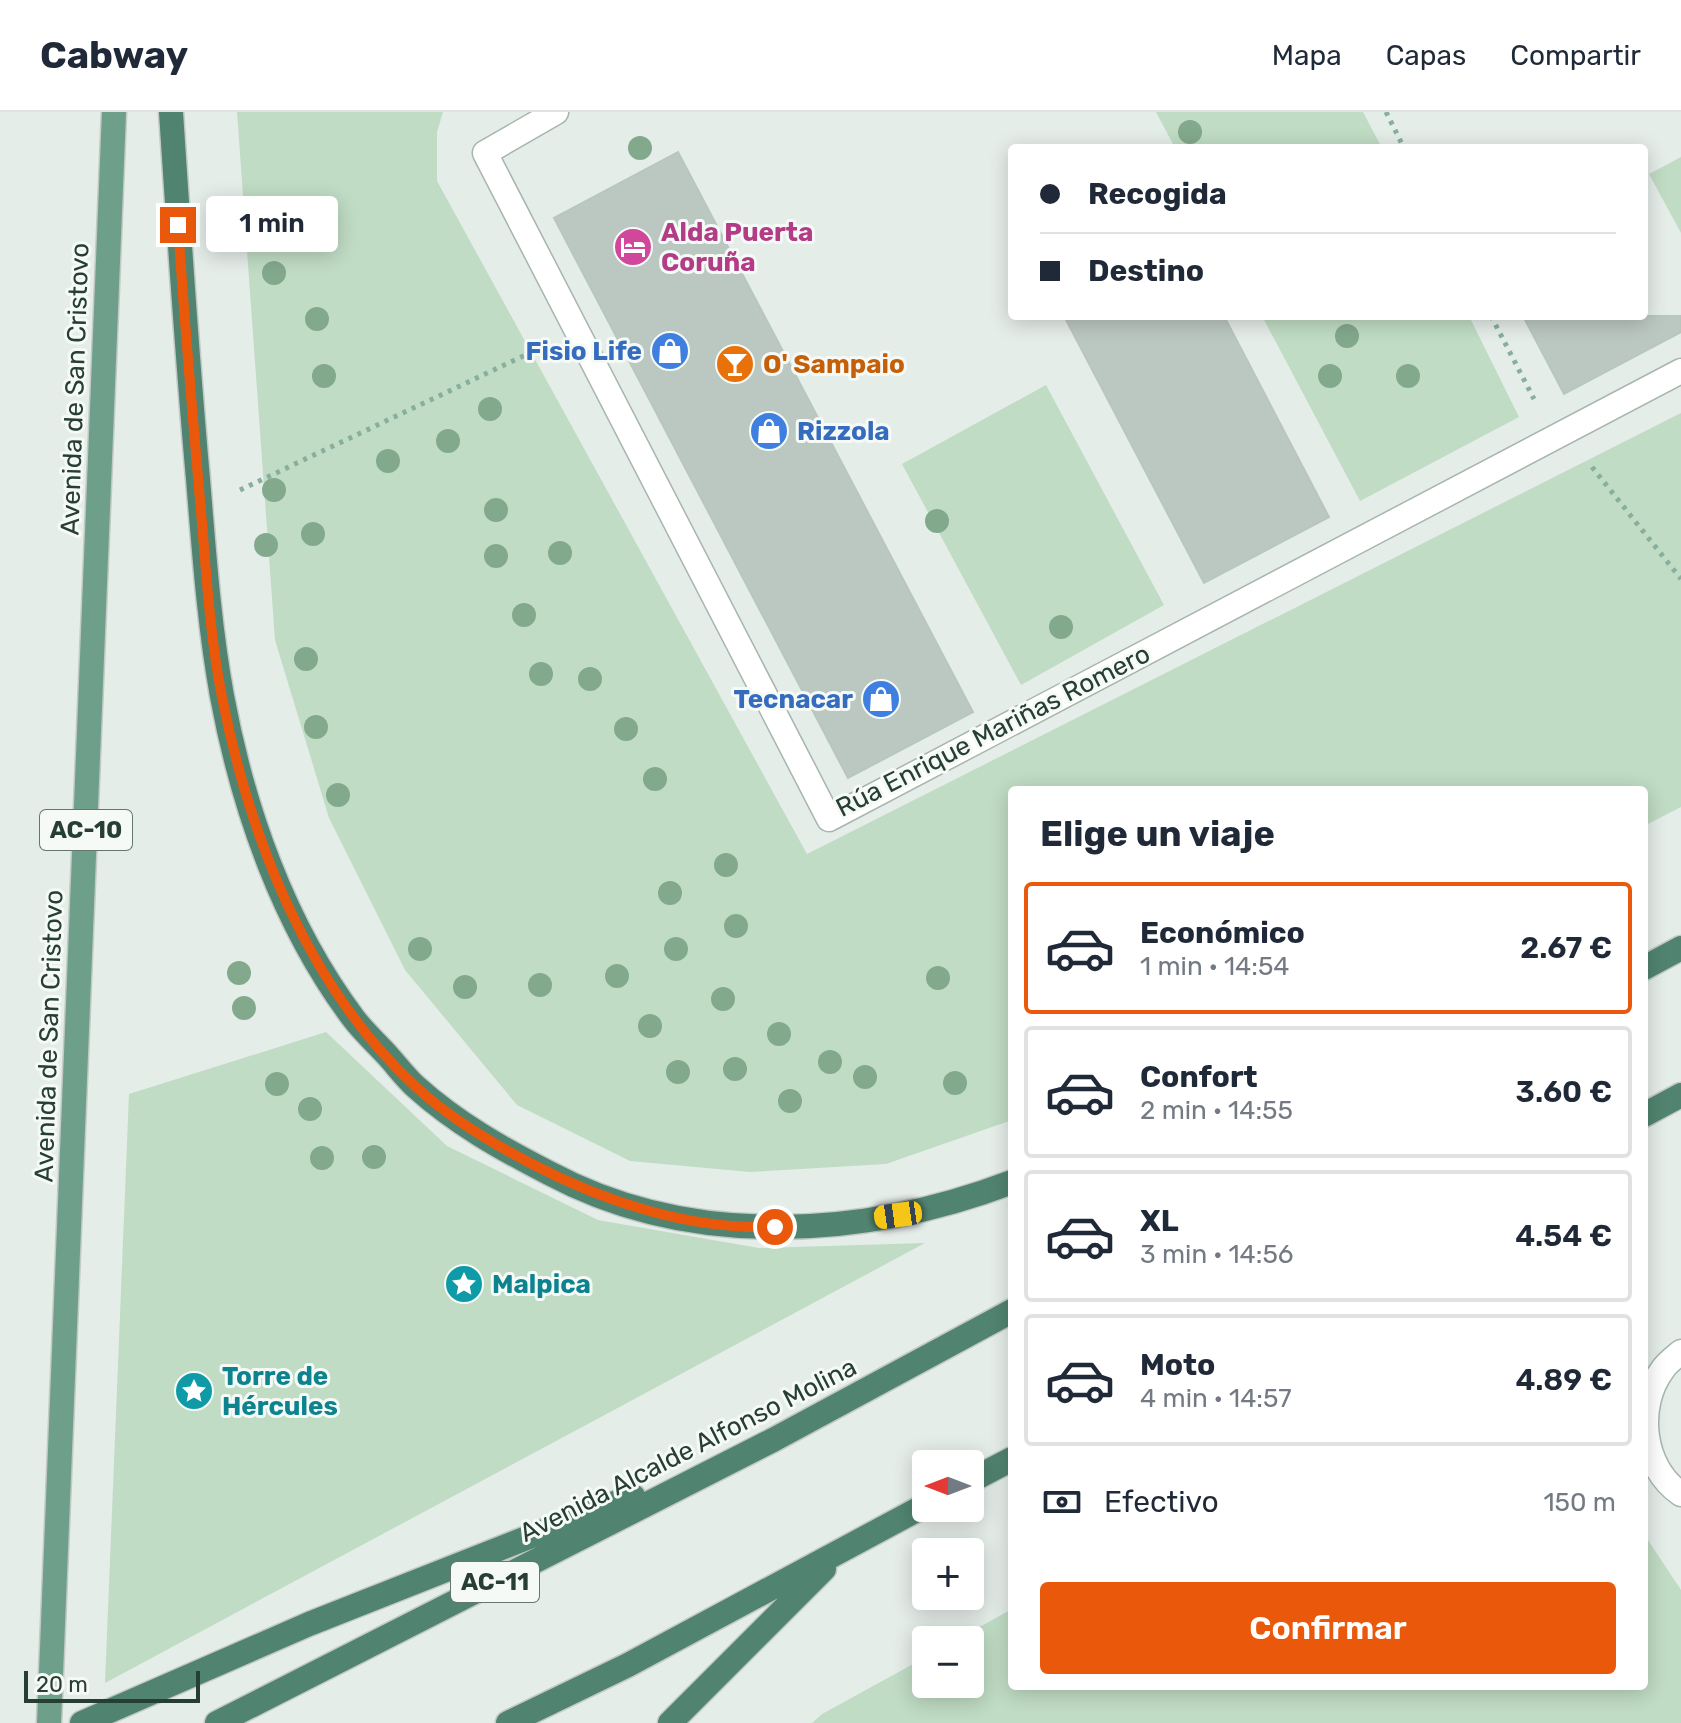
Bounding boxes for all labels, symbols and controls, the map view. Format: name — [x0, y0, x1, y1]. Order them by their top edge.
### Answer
text: Cabway — [40, 32, 188, 78]
text: Mapa — [1272, 39, 1342, 72]
text: Capas — [1386, 39, 1466, 72]
text: Compartir — [1510, 39, 1641, 72]
text: Recogida — [1088, 176, 1227, 212]
callout: 1 min — [206, 197, 338, 253]
route end — [160, 207, 196, 243]
text: 1 min — [239, 208, 305, 239]
place label: Alda Puerta Coruña — [661, 217, 813, 278]
hotel icon: Alda Puerta Coruña — [612, 226, 654, 268]
street label: Avenida de San Cristovo — [54, 242, 96, 536]
text: Destino — [1088, 253, 1204, 289]
shop icon: Fisio Life — [649, 330, 691, 372]
place label: Fisio Life — [526, 336, 642, 367]
bar icon: O' Sampaio — [714, 343, 756, 385]
place label: O' Sampaio — [763, 349, 905, 380]
shop icon: Rizzola — [748, 410, 790, 452]
place label: Rizzola — [797, 416, 890, 447]
street label: Rúa Enrique Mariñas Romero — [831, 638, 1155, 824]
shop icon: Tecnacar — [860, 678, 902, 720]
place label: Tecnacar — [734, 684, 853, 715]
road number: AC-10 — [40, 810, 132, 850]
text: Elige un viaje — [1040, 812, 1275, 855]
street label: Avenida de San Cristovo — [28, 889, 70, 1183]
icon: car — [1044, 912, 1116, 984]
text: Económico — [1140, 915, 1305, 951]
text: 2.67 € — [1520, 930, 1612, 966]
text: 1 min · 14:54 — [1140, 951, 1290, 982]
icon: car — [1044, 1056, 1116, 1128]
text: Confort — [1140, 1059, 1258, 1095]
text: 3.60 € — [1516, 1074, 1612, 1110]
text: 2 min · 14:55 — [1140, 1095, 1293, 1126]
car — [873, 1200, 923, 1230]
icon: car — [1044, 1200, 1116, 1272]
text: XL — [1140, 1203, 1179, 1239]
route start — [757, 1209, 793, 1245]
text: 4.54 € — [1515, 1218, 1612, 1254]
text: 3 min · 14:56 — [1140, 1239, 1294, 1270]
place icon: Malpica — [443, 1263, 485, 1305]
place label: Malpica — [492, 1269, 591, 1300]
icon: car — [1044, 1344, 1116, 1416]
text: Moto — [1140, 1347, 1215, 1383]
street label: Avenida Alcalde Alfonso Molina — [514, 1351, 862, 1549]
place label: Torre de Hércules — [222, 1361, 338, 1422]
text: 4.89 € — [1515, 1362, 1612, 1398]
place icon: Torre de Hércules — [173, 1370, 215, 1412]
text: 4 min · 14:57 — [1140, 1383, 1292, 1414]
north arrow — [912, 1450, 984, 1522]
map controls — [912, 1450, 984, 1698]
icon: cash — [1040, 1480, 1084, 1524]
text: Efectivo — [1104, 1484, 1219, 1520]
text: 150 m — [1543, 1487, 1616, 1518]
button: + — [912, 1538, 984, 1610]
road number: AC-11 — [451, 1562, 539, 1602]
button: Confirmar — [1040, 1582, 1616, 1674]
button: − — [912, 1626, 984, 1698]
scale bar — [24, 1667, 200, 1703]
text: 20 m — [36, 1671, 88, 1698]

